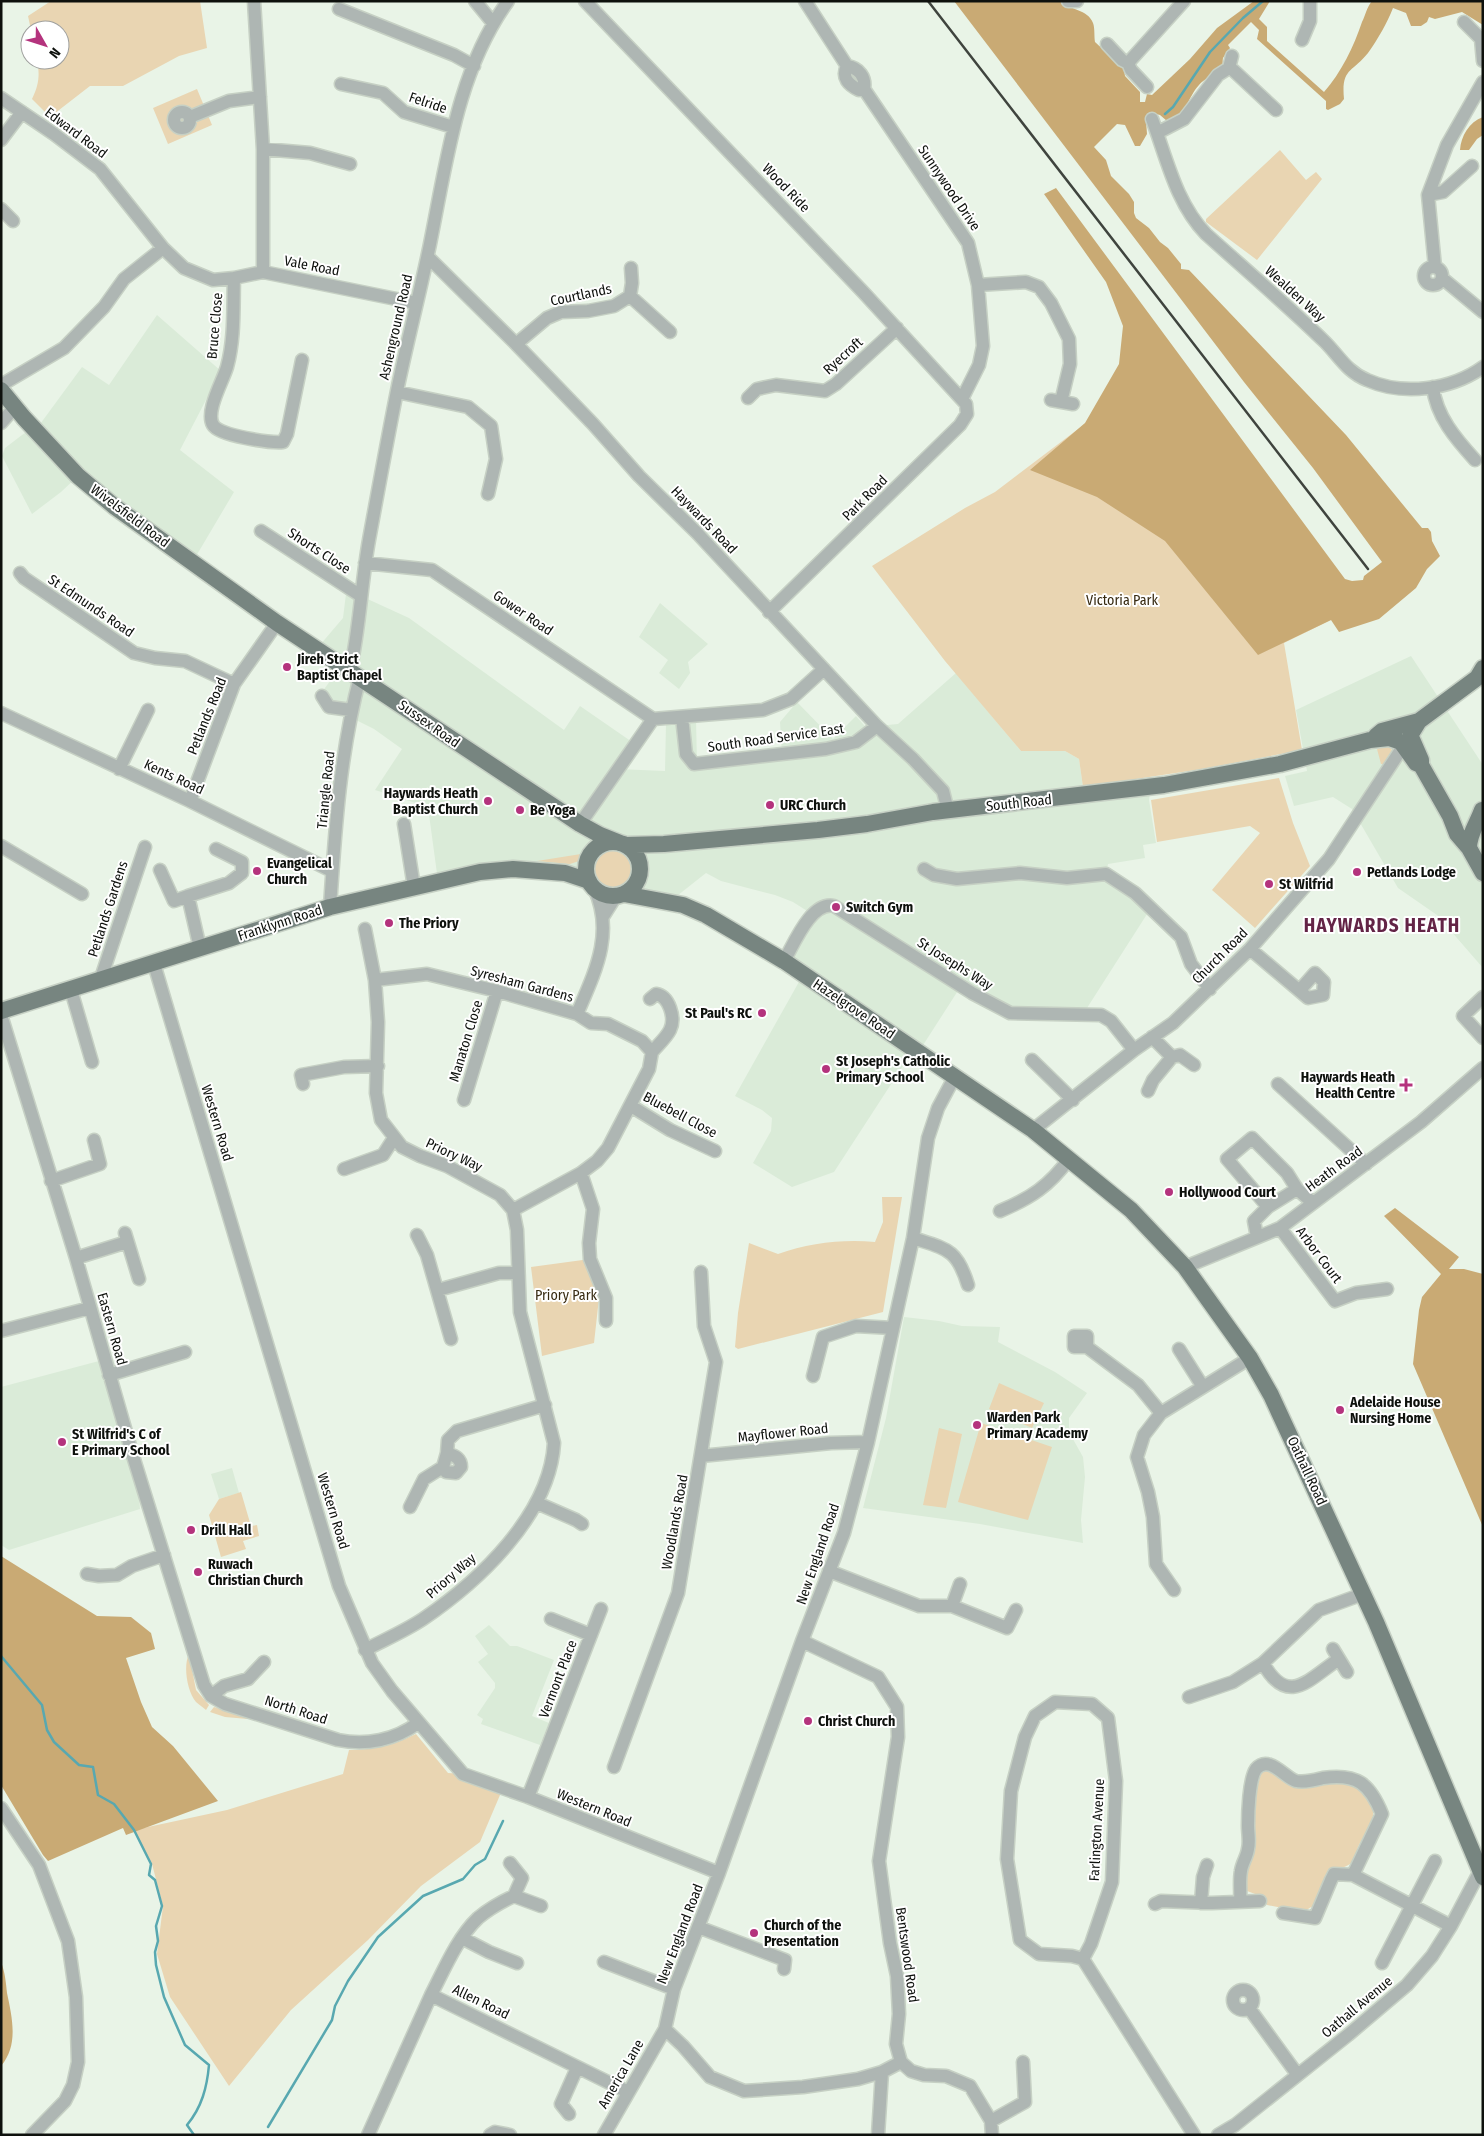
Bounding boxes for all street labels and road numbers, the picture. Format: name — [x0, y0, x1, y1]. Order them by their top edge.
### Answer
street label: Felride — [407, 89, 449, 117]
street label: Edward Road — [41, 104, 111, 162]
street label: Sunnywood Drive — [914, 142, 984, 234]
street label: Wood Ride — [759, 160, 814, 216]
street label: Vale Road — [283, 252, 341, 280]
street label: Wealden Way — [1261, 262, 1329, 326]
street label: Ashenground Road — [376, 272, 416, 382]
street label: Courtlands — [549, 280, 613, 310]
street label: Bruce Close — [204, 292, 226, 360]
street label: Ryecroft — [820, 334, 867, 378]
street label: Park Road — [839, 472, 891, 524]
street label: Wivelsfield Road — [87, 481, 173, 551]
street label: Haywards Road — [667, 483, 741, 557]
street label: Shorts Close — [284, 524, 354, 578]
street label: St Edmunds Road — [45, 571, 137, 641]
street label: Gower Road — [490, 587, 556, 639]
street label: Petlands Road — [184, 675, 230, 757]
street label: Sussex Road — [395, 697, 463, 751]
street label: South Road Service East — [707, 720, 846, 756]
street label: Triangle Road — [313, 750, 339, 830]
street label: Kents Road — [141, 756, 207, 798]
street label: South Road — [985, 791, 1053, 815]
street label: Petlands Gardens — [84, 859, 132, 959]
street label: Franklynn Road — [236, 901, 324, 945]
street label: Church Road — [1189, 925, 1251, 987]
street label: St Josephs Way — [914, 934, 997, 994]
street label: Syresham Gardens — [469, 962, 575, 1006]
street label: Hazelgrove Road — [810, 975, 898, 1043]
street label: Manaton Close — [446, 998, 486, 1084]
street label: Western Road — [197, 1083, 237, 1163]
street label: Bluebell Close — [640, 1088, 720, 1142]
street label: Priory Way — [423, 1135, 486, 1176]
street label: Heath Road — [1302, 1143, 1366, 1195]
street label: Arbor Court — [1292, 1223, 1346, 1287]
street label: Eastern Road — [93, 1291, 131, 1367]
street label: Mayflower Road — [737, 1420, 829, 1446]
street label: Oathall Road — [1284, 1434, 1330, 1508]
street label: Western Road — [313, 1471, 353, 1551]
street label: Woodlands Road — [658, 1473, 692, 1571]
street label: New England Road — [793, 1501, 843, 1607]
street label: Priory Way — [423, 1549, 480, 1602]
street label: Vermont Place — [535, 1637, 581, 1720]
street label: North Road — [262, 1692, 330, 1728]
street label: Farlington Avenue — [1086, 1778, 1108, 1882]
street label: Western Road — [554, 1785, 634, 1831]
street label: New England Road — [653, 1881, 707, 1987]
street label: Bentswood Road — [892, 1906, 922, 2004]
street label: Oathall Avenue — [1318, 1972, 1396, 2041]
street label: Allen Road — [450, 1981, 512, 2023]
street label: America Lane — [594, 2036, 648, 2111]

